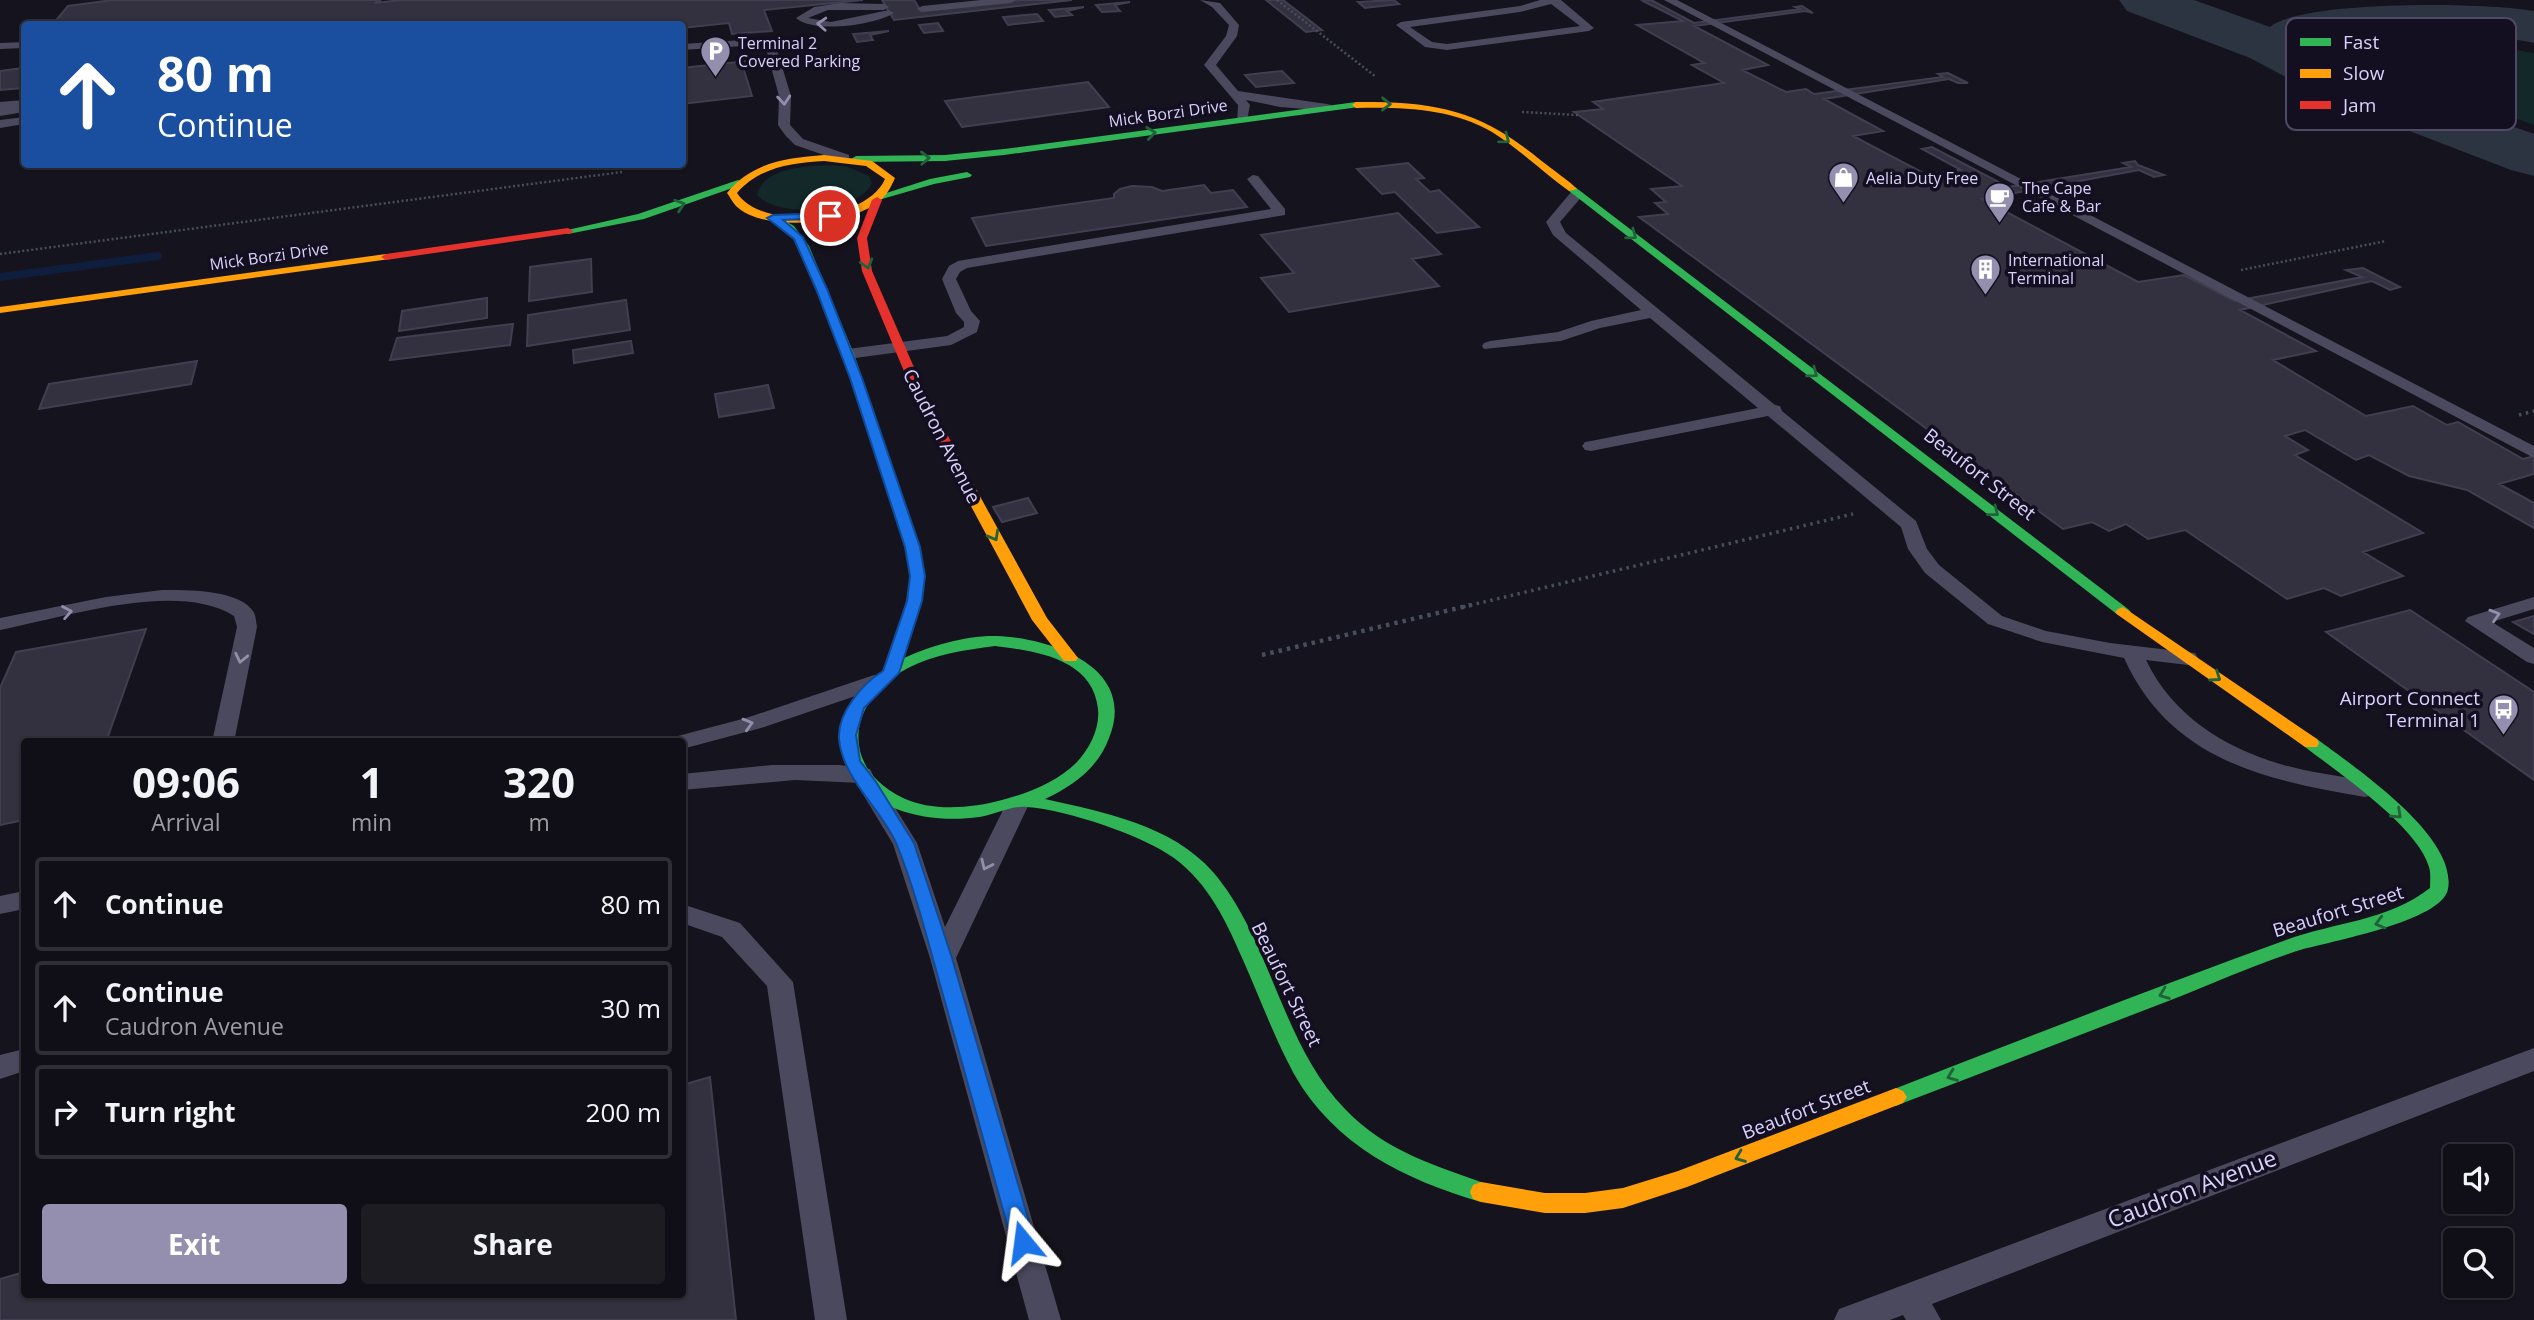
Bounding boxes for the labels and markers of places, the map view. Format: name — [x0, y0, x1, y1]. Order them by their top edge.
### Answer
place label: Terminal 2 Covered Parking — [738, 32, 860, 72]
parking icon: Terminal 2 Covered Parking — [698, 35, 732, 79]
shop icon: Aelia Duty Free — [1826, 161, 1860, 205]
place label: Aelia Duty Free — [1866, 167, 1978, 189]
place label: The Cape Cafe & Bar — [2022, 177, 2102, 217]
cafe icon: The Cape Cafe & Bar — [1982, 180, 2016, 224]
pin — [800, 186, 860, 246]
place label: International Terminal — [2008, 249, 2104, 289]
building icon: International Terminal — [1968, 252, 2002, 296]
place label: Airport Connect Terminal 1 — [2340, 685, 2480, 733]
bus stop icon: Airport Connect Terminal 1 — [2486, 692, 2520, 736]

